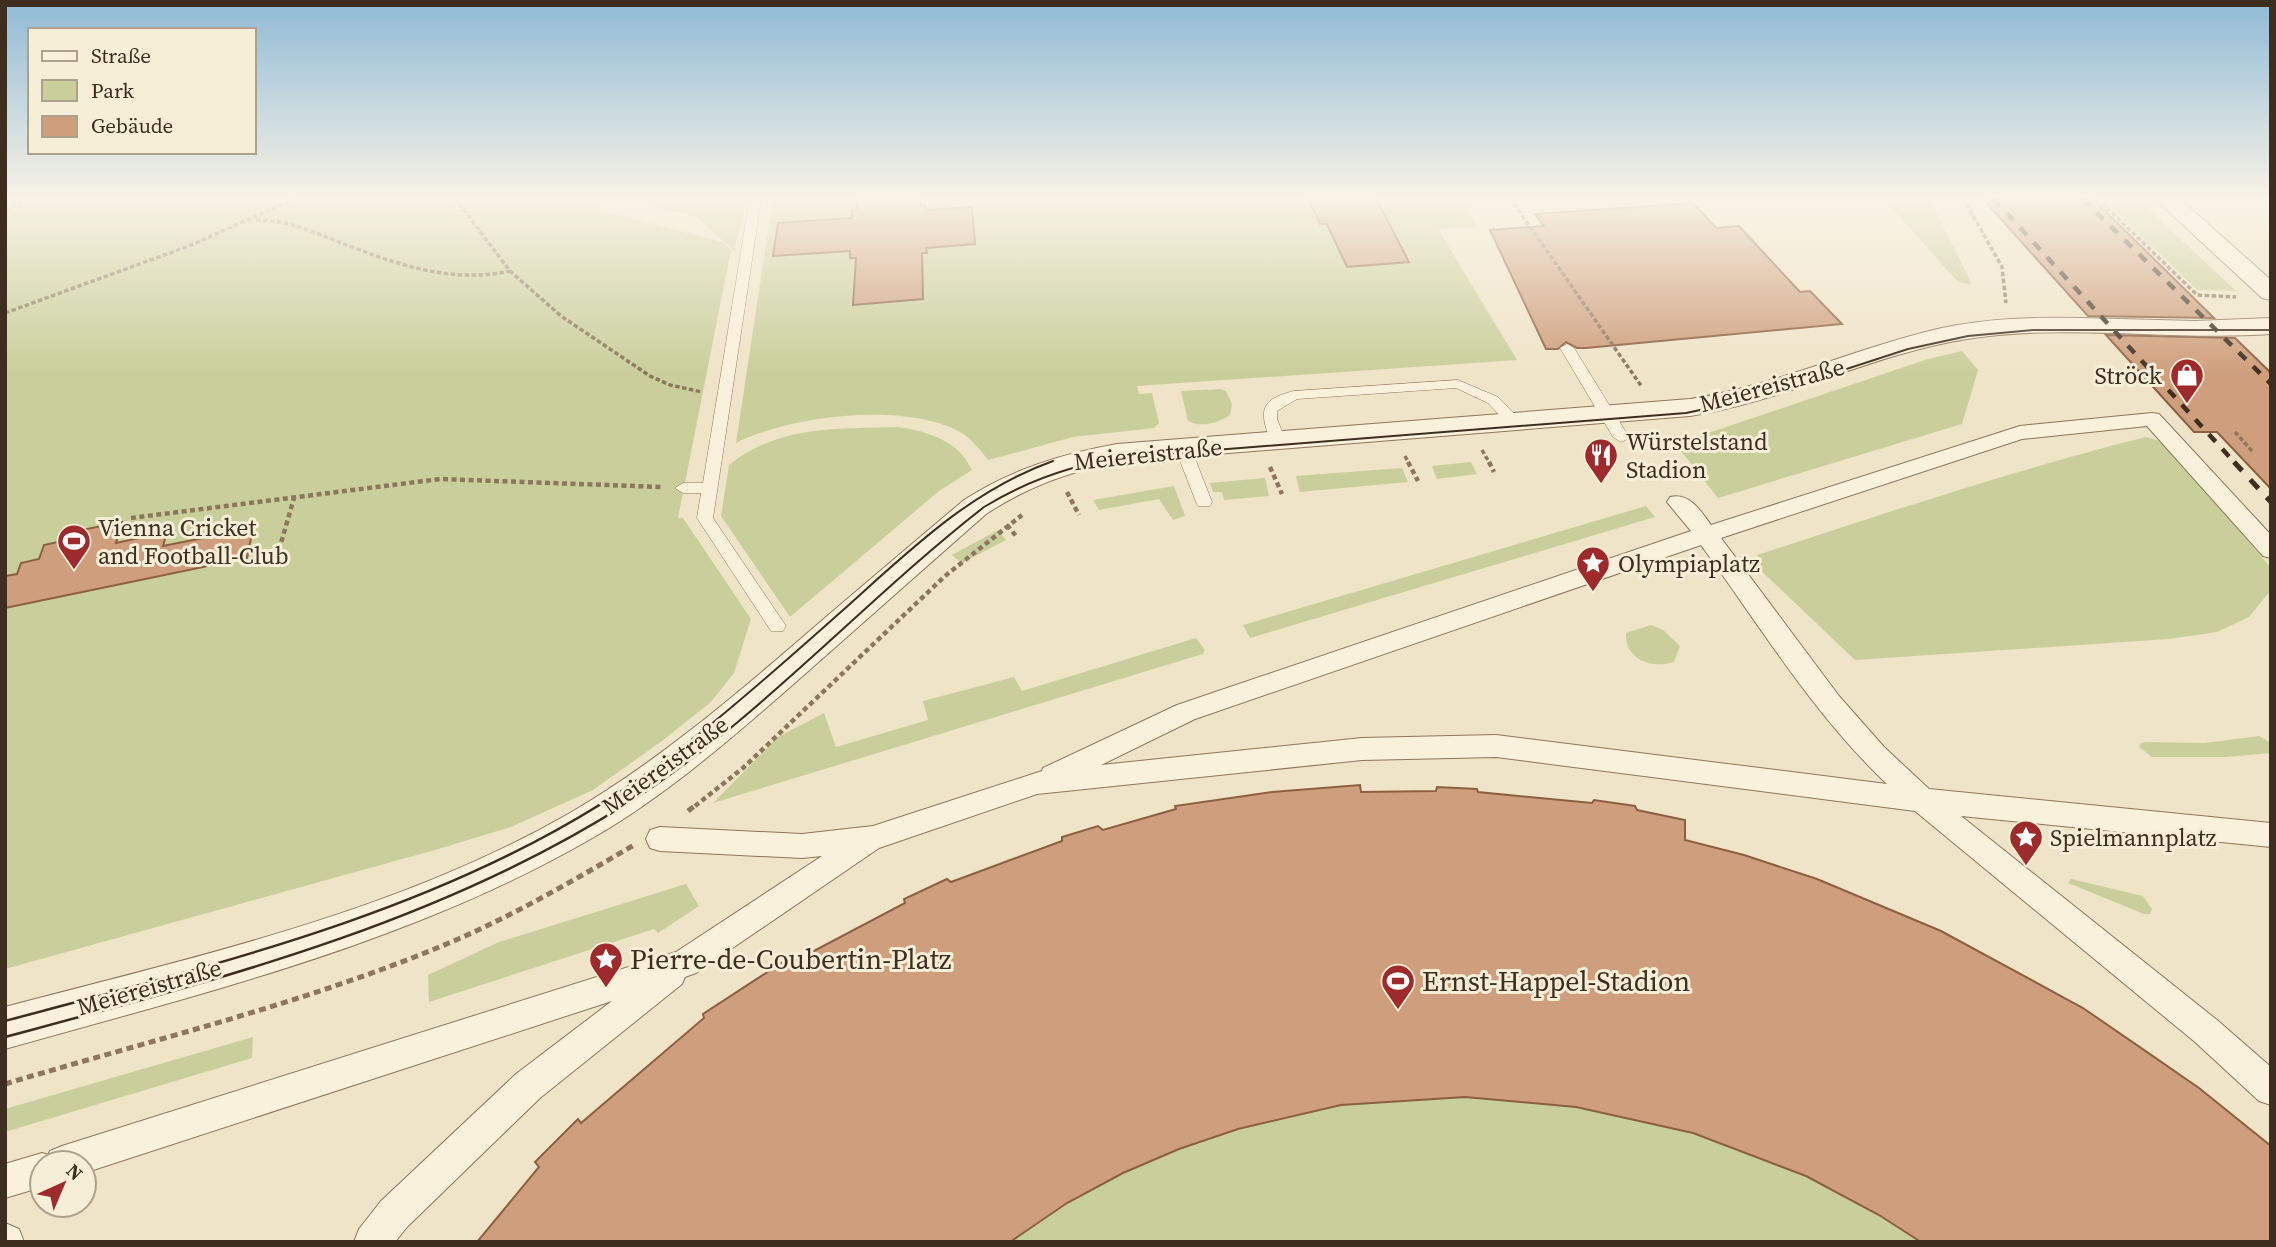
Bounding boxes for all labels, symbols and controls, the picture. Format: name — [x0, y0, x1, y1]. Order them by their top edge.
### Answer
legend — [28, 28, 256, 154]
text: Straße — [91, 41, 151, 70]
text: Park — [91, 76, 135, 105]
text: Gebäude — [91, 111, 173, 140]
street label: Meiereistraße — [1696, 350, 1848, 420]
shop icon: Ströck — [2168, 356, 2206, 405]
place label: Ströck — [2094, 359, 2163, 392]
place label: Würstelstand Stadion — [1626, 425, 1768, 486]
street label: Meiereistraße — [1072, 430, 1224, 478]
restaurant icon: Würstelstand Stadion — [1582, 436, 1620, 485]
place label: Vienna Cricket and Football-Club — [98, 511, 289, 572]
sports icon: Vienna Cricket and Football-Club — [55, 522, 93, 571]
place icon: Olympiaplatz — [1574, 544, 1612, 593]
place label: Olympiaplatz — [1618, 547, 1760, 580]
street label: Meiereistraße — [595, 708, 735, 822]
place icon: Spielmannplatz — [2007, 818, 2045, 867]
place label: Spielmannplatz — [2050, 821, 2216, 854]
place icon: Pierre-de-Coubertin-Platz — [587, 940, 625, 989]
place label: Pierre-de-Coubertin-Platz — [630, 940, 952, 978]
street label: Meiereistraße — [73, 951, 225, 1023]
sports icon: Ernst-Happel-Stadion — [1379, 962, 1417, 1011]
place label: Ernst-Happel-Stadion — [1422, 962, 1690, 1000]
north arrow — [28, 1149, 98, 1219]
text: N — [61, 1158, 89, 1186]

